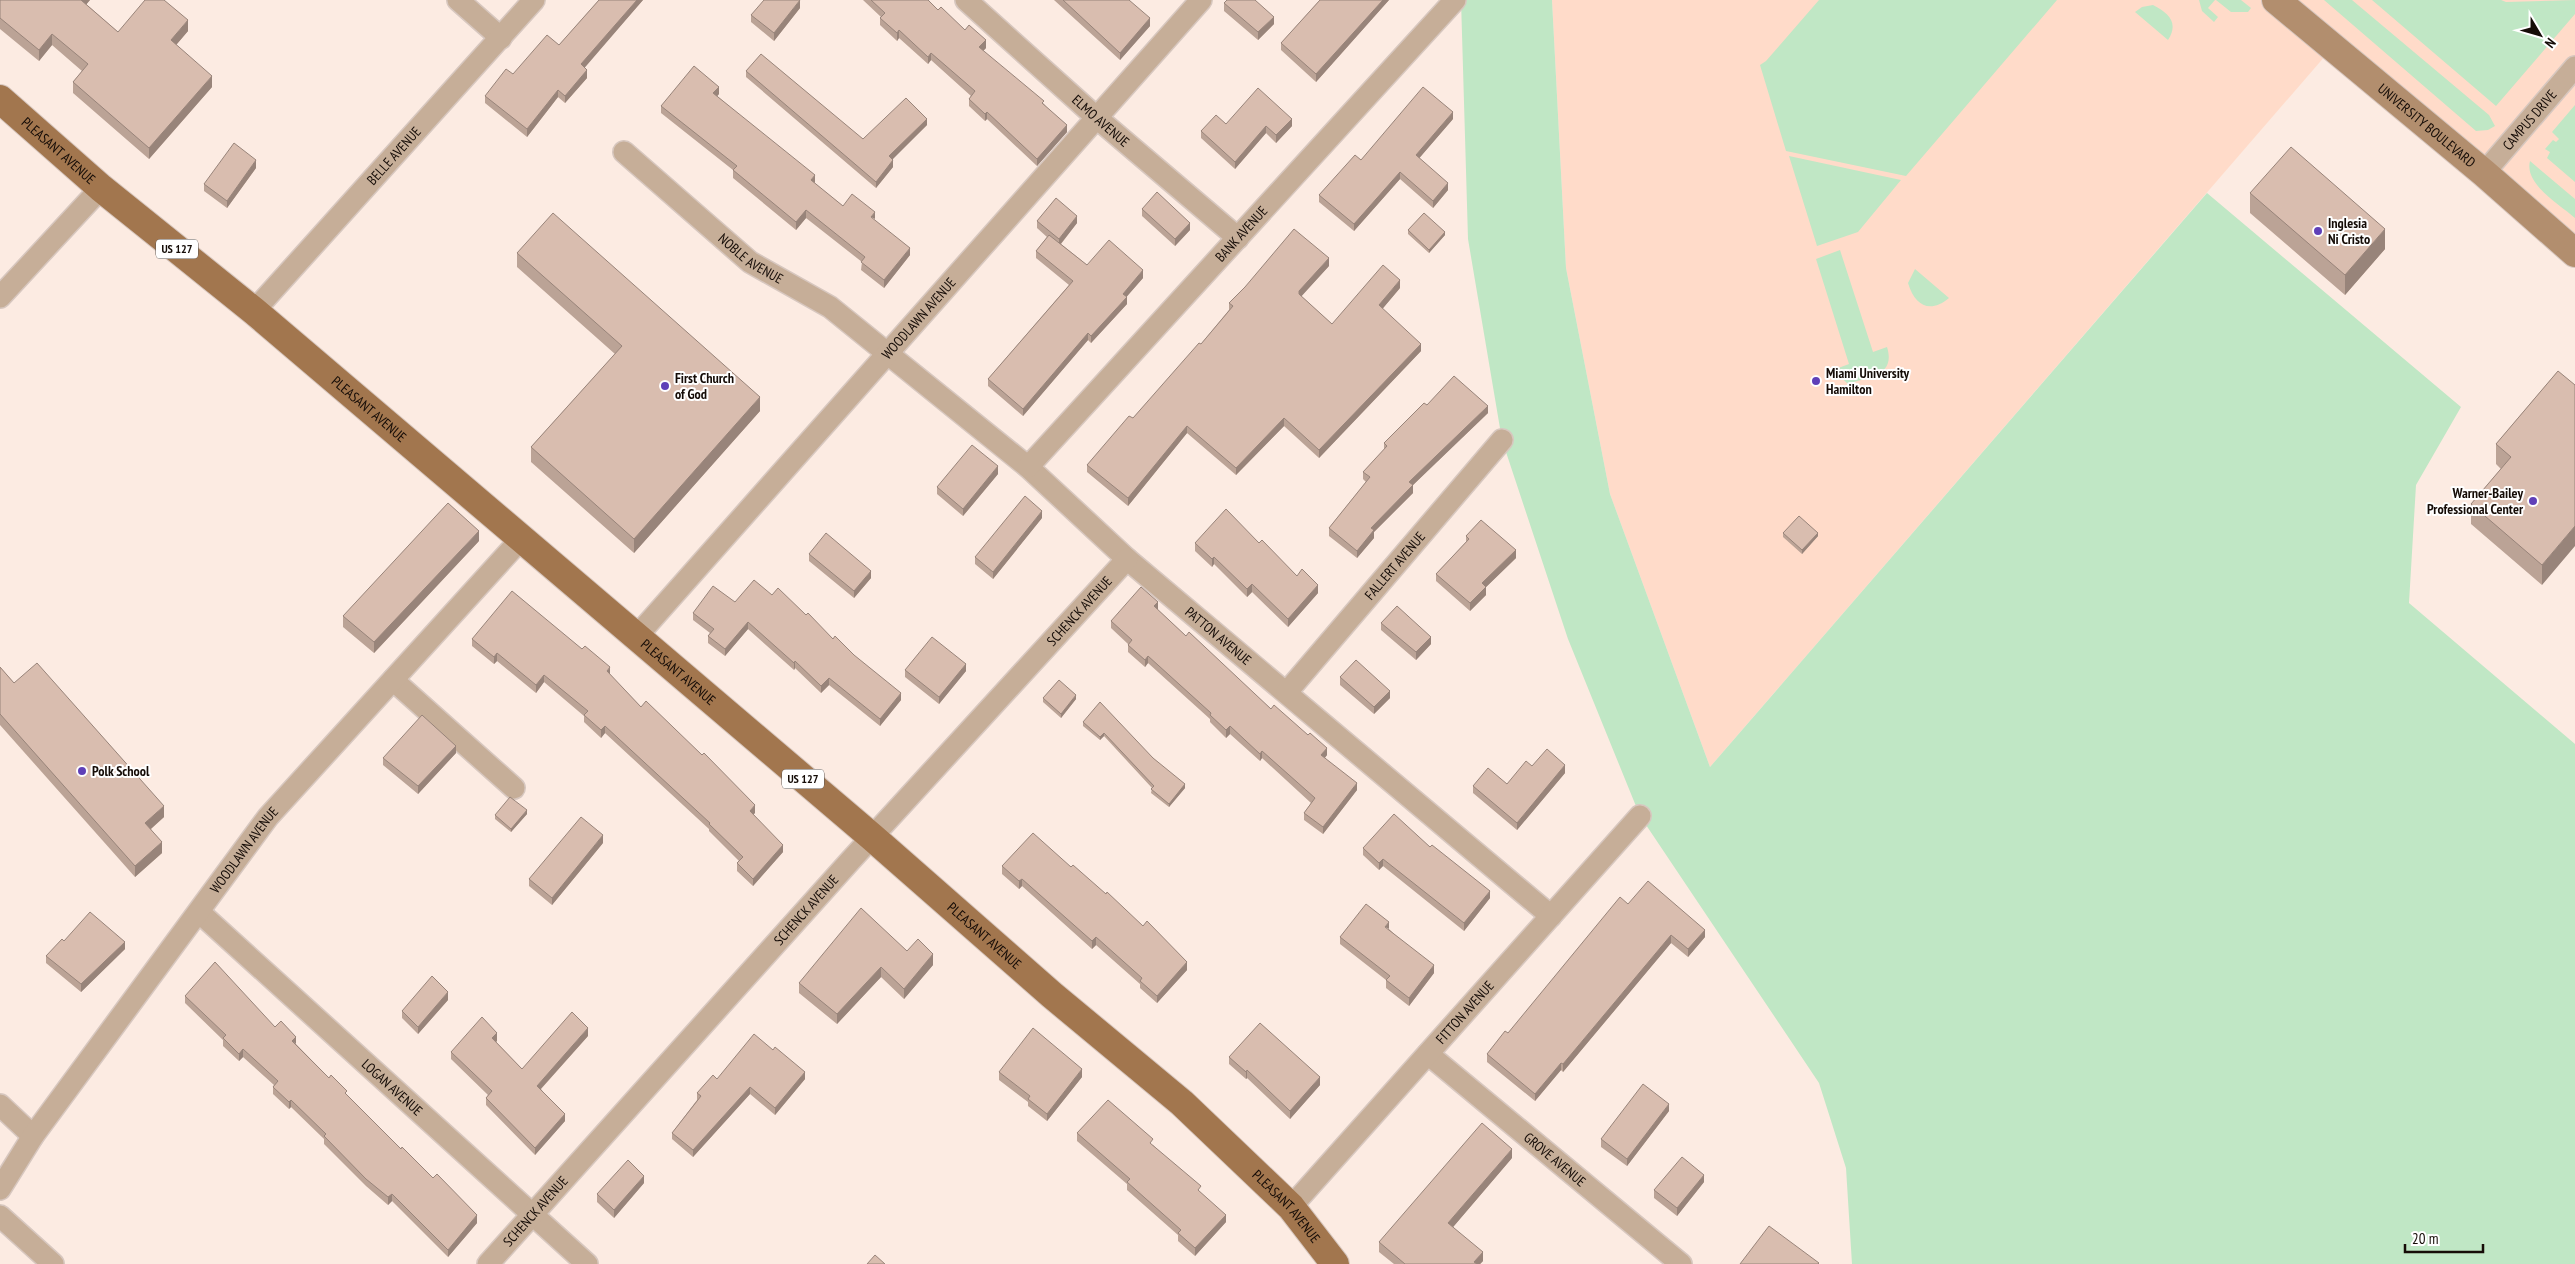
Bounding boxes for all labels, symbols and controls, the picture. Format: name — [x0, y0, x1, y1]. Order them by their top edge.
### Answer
north arrow — [2515, 10, 2565, 60]
text: N — [2541, 34, 2560, 52]
street label: UNIVERSITY BOULEVARD — [2374, 79, 2479, 171]
street label: CAMPUS DRIVE — [2499, 86, 2561, 154]
street label: ELMO AVENUE — [1068, 91, 1133, 151]
street label: PLEASANT AVENUE — [18, 113, 99, 188]
street label: BELLE AVENUE — [363, 123, 425, 189]
street label: BANK AVENUE — [1211, 202, 1271, 265]
place label: Inglesia Ni Cristo — [2328, 214, 2370, 248]
marker: Inglesia Ni Cristo — [2312, 225, 2324, 237]
street label: NOBLE AVENUE — [715, 229, 786, 288]
road number: US 127 — [156, 240, 198, 258]
street label: WOODLAWN AVENUE — [878, 274, 960, 363]
place label: Miami University Hamilton — [1826, 364, 1910, 398]
place label: First Church of God — [675, 369, 734, 403]
street label: PLEASANT AVENUE — [328, 372, 410, 446]
marker: Miami University Hamilton — [1810, 375, 1822, 387]
marker: First Church of God — [659, 380, 671, 392]
place label: Warner-Bailey Professional Center — [2427, 484, 2524, 518]
marker: Warner-Bailey Professional Center — [2527, 495, 2539, 507]
street label: FALLERT AVENUE — [1361, 528, 1429, 603]
street label: SCHENCK AVENUE — [1043, 572, 1116, 650]
street label: PATTON AVENUE — [1181, 603, 1255, 669]
street label: PLEASANT AVENUE — [637, 635, 719, 709]
place label: Polk School — [92, 762, 150, 780]
marker: Polk School — [76, 765, 88, 777]
road number: US 127 — [782, 770, 824, 789]
street label: WOODLAWN AVENUE — [206, 803, 282, 897]
street label: SCHENCK AVENUE — [770, 871, 842, 949]
street label: PLEASANT AVENUE — [944, 898, 1025, 973]
street label: FITTON AVENUE — [1432, 977, 1498, 1048]
street label: LOGAN AVENUE — [358, 1055, 426, 1119]
street label: GROVE AVENUE — [1520, 1128, 1590, 1190]
street label: PLEASANT AVENUE — [1249, 1166, 1324, 1246]
street label: SCHENCK AVENUE — [499, 1172, 572, 1250]
scale bar — [2405, 1222, 2482, 1254]
text: 20 m — [2412, 1229, 2438, 1248]

